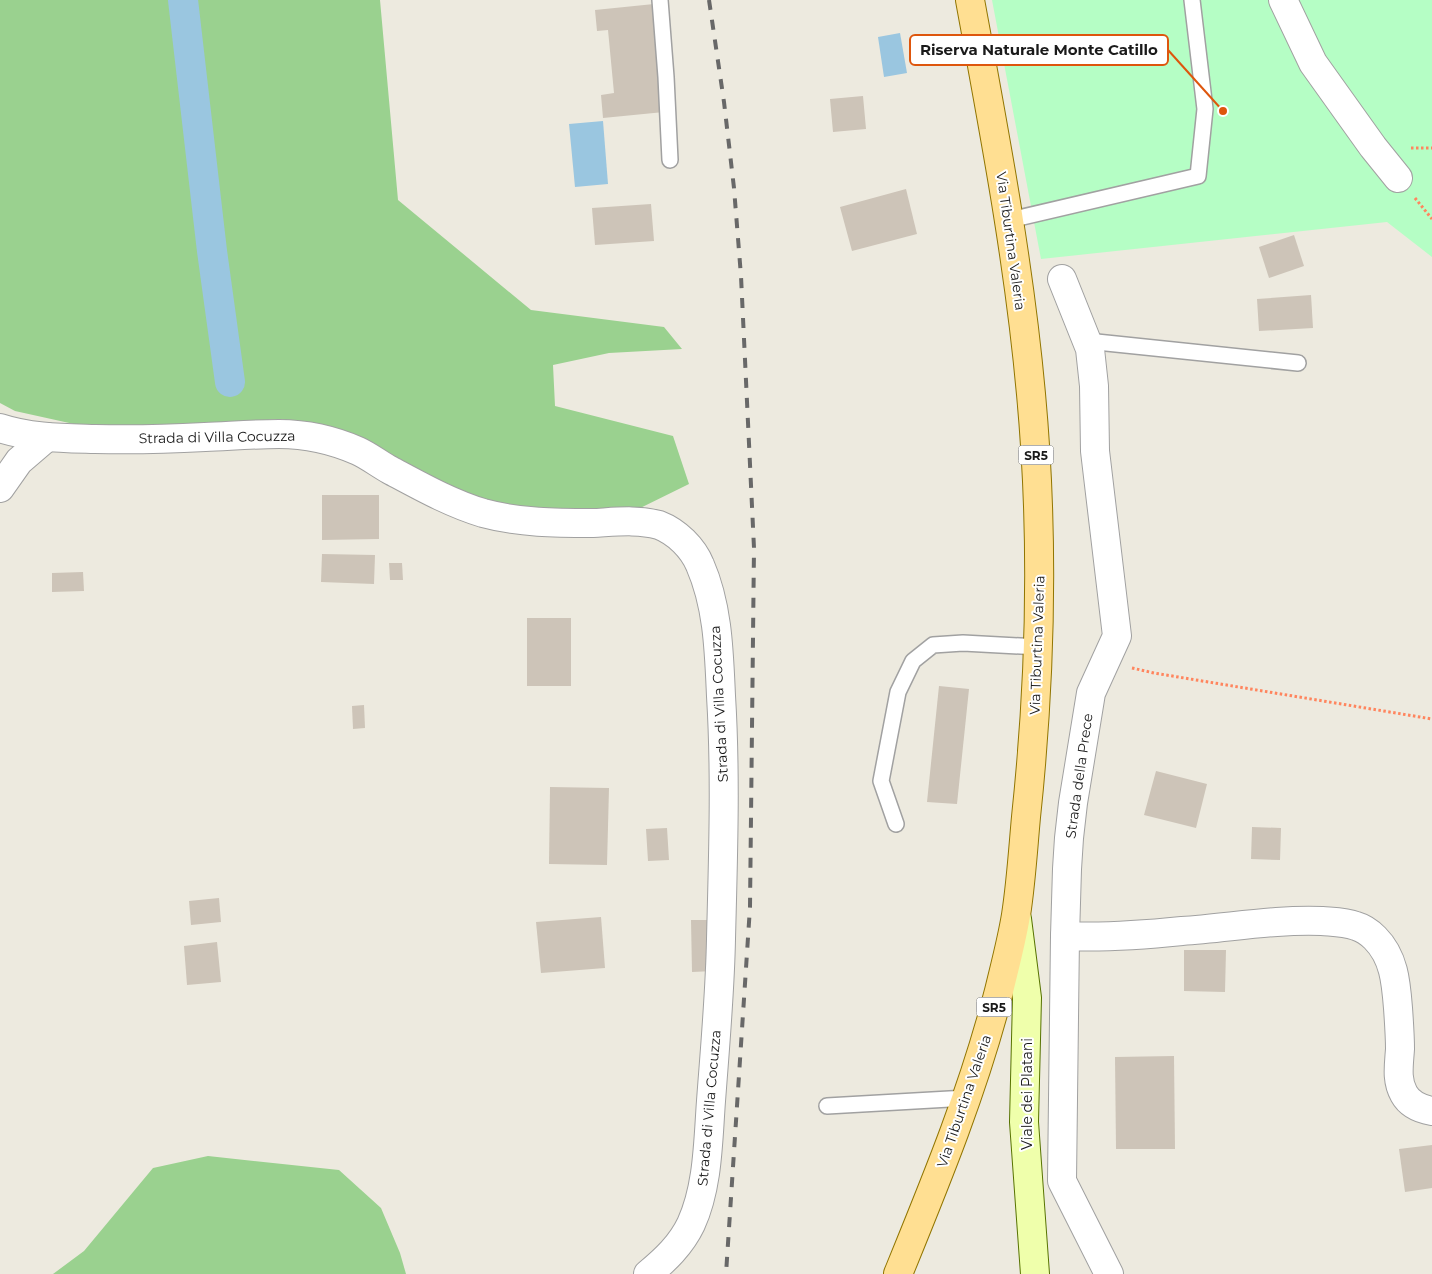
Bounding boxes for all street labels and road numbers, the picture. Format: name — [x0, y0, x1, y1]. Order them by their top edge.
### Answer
street label: Via Tiburtina Valeria — [992, 171, 1030, 311]
street label: Strada di Villa Cocuzza — [138, 427, 296, 447]
road number: SR5 — [1018, 446, 1054, 464]
street label: Via Tiburtina Valeria — [1026, 575, 1048, 715]
street label: Strada di Villa Cocuzza — [706, 625, 732, 783]
street label: Strada della Prece — [1061, 712, 1097, 840]
road number: SR5 — [976, 998, 1012, 1016]
street label: Strada di Villa Cocuzza — [693, 1029, 725, 1187]
street label: Via Tiburtina Valeria — [933, 1032, 995, 1170]
street label: Viale dei Platani — [1018, 1038, 1036, 1150]

